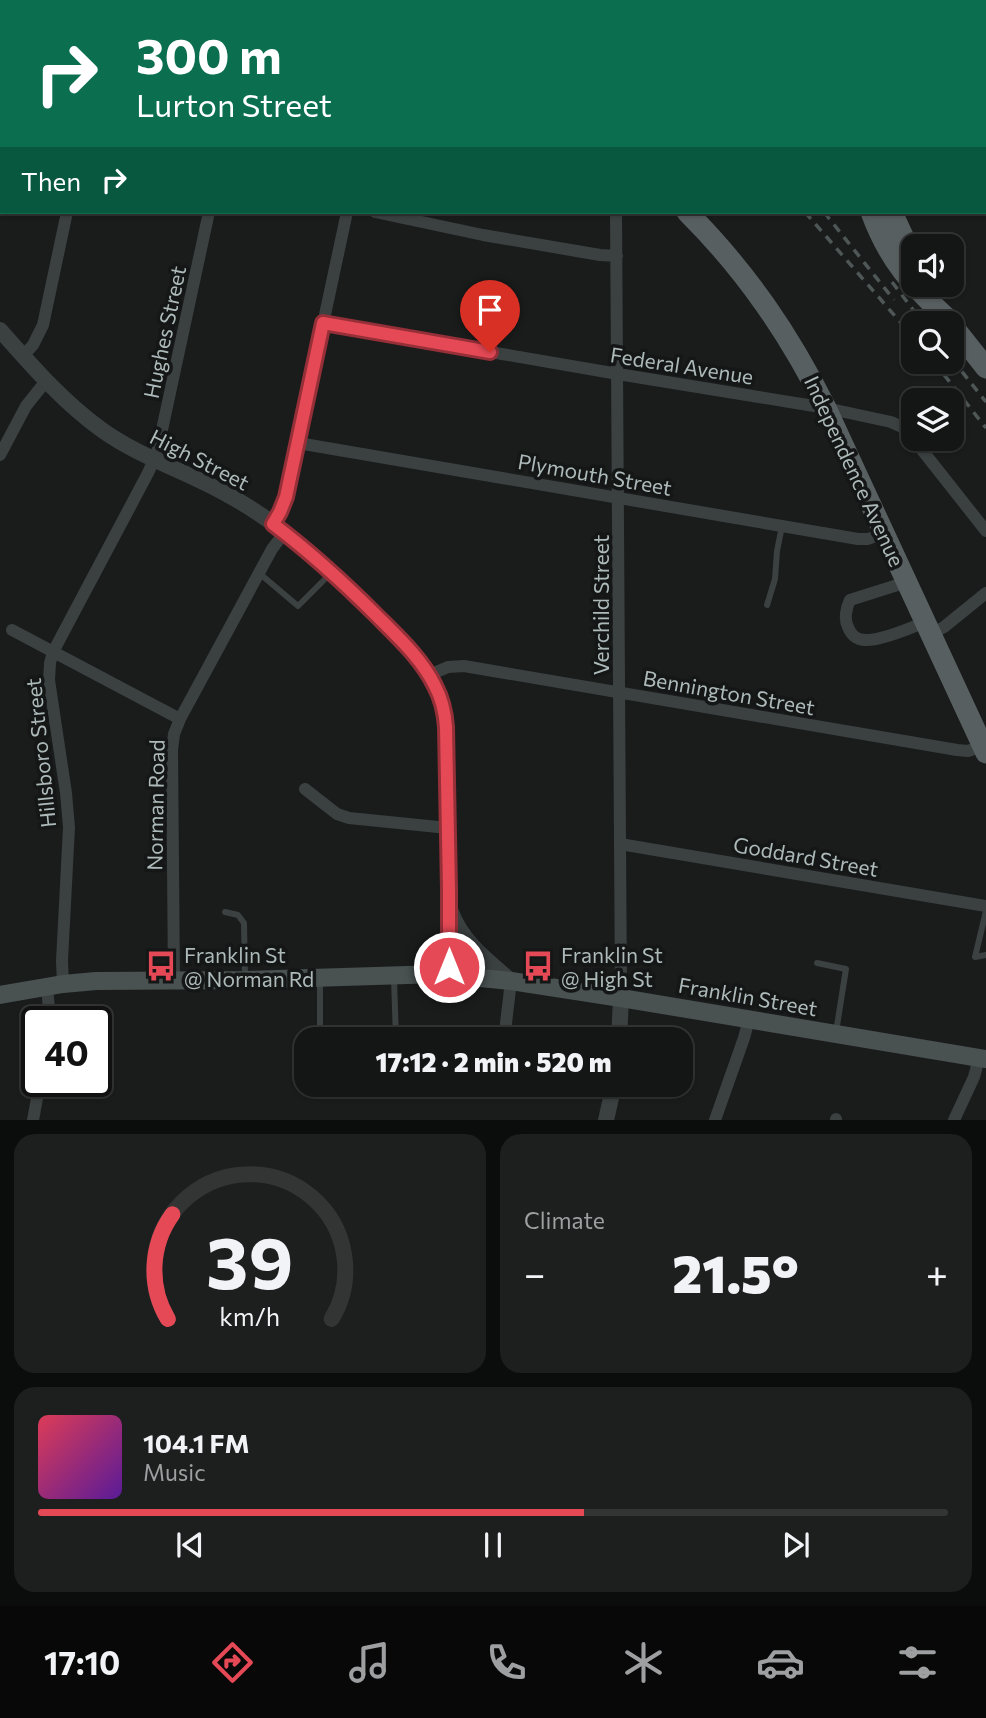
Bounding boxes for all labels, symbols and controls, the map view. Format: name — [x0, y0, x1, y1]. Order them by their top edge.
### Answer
text: 300 m — [136, 24, 282, 84]
icon: right — [21, 28, 112, 119]
text: Lurton Street — [136, 84, 332, 124]
icon: right — [95, 161, 133, 199]
text: Then — [21, 165, 81, 196]
map controls — [901, 234, 964, 451]
button: sound — [901, 234, 964, 297]
street label: Hughes Street — [138, 263, 190, 401]
pin — [460, 280, 520, 352]
icon: arrive — [471, 291, 509, 329]
button: search — [901, 311, 964, 374]
street label: Federal Avenue — [609, 341, 755, 389]
street label: Independence Avenue — [800, 372, 910, 570]
button: layers — [901, 388, 964, 451]
street label: High Street — [146, 423, 254, 495]
street label: Plymouth Street — [516, 448, 674, 500]
street label: Verchild Street — [588, 535, 613, 675]
street label: Bennington Street — [641, 665, 817, 719]
street label: Hillsboro Street — [20, 677, 60, 829]
street label: Norman Road — [141, 739, 169, 871]
street label: Goddard Street — [732, 831, 880, 881]
position arrow — [412, 930, 486, 1004]
place label: Franklin St @ Norman Rd — [184, 942, 314, 991]
place label: Franklin St @ High St — [561, 942, 663, 991]
bus stop icon: Franklin St @ Norman Rd — [144, 949, 178, 983]
bus stop icon: Franklin St @ High St — [521, 949, 555, 983]
street label: Franklin Street — [677, 971, 819, 1021]
speed limit sign: 40 — [21, 1006, 112, 1097]
text: 17:12 · 2 min · 520 m — [375, 1046, 612, 1077]
text: Climate — [524, 1206, 605, 1234]
text: 39 — [206, 1216, 294, 1305]
text: 21.5° — [672, 1240, 799, 1304]
text: − — [524, 1249, 546, 1296]
text: + — [926, 1249, 948, 1296]
text: km/h — [220, 1301, 280, 1331]
text: 104.1 FM — [143, 1427, 250, 1458]
text: Music — [143, 1458, 206, 1486]
icon: previous — [171, 1526, 209, 1564]
icon: pause — [474, 1526, 512, 1564]
icon: next — [777, 1526, 815, 1564]
icon: directions — [208, 1638, 257, 1687]
icon: music — [345, 1638, 394, 1687]
icon: phone — [482, 1638, 531, 1687]
icon: climate — [619, 1638, 668, 1687]
icon: car — [756, 1638, 805, 1687]
icon: filters — [893, 1638, 942, 1687]
text: 17:10 — [44, 1642, 120, 1682]

